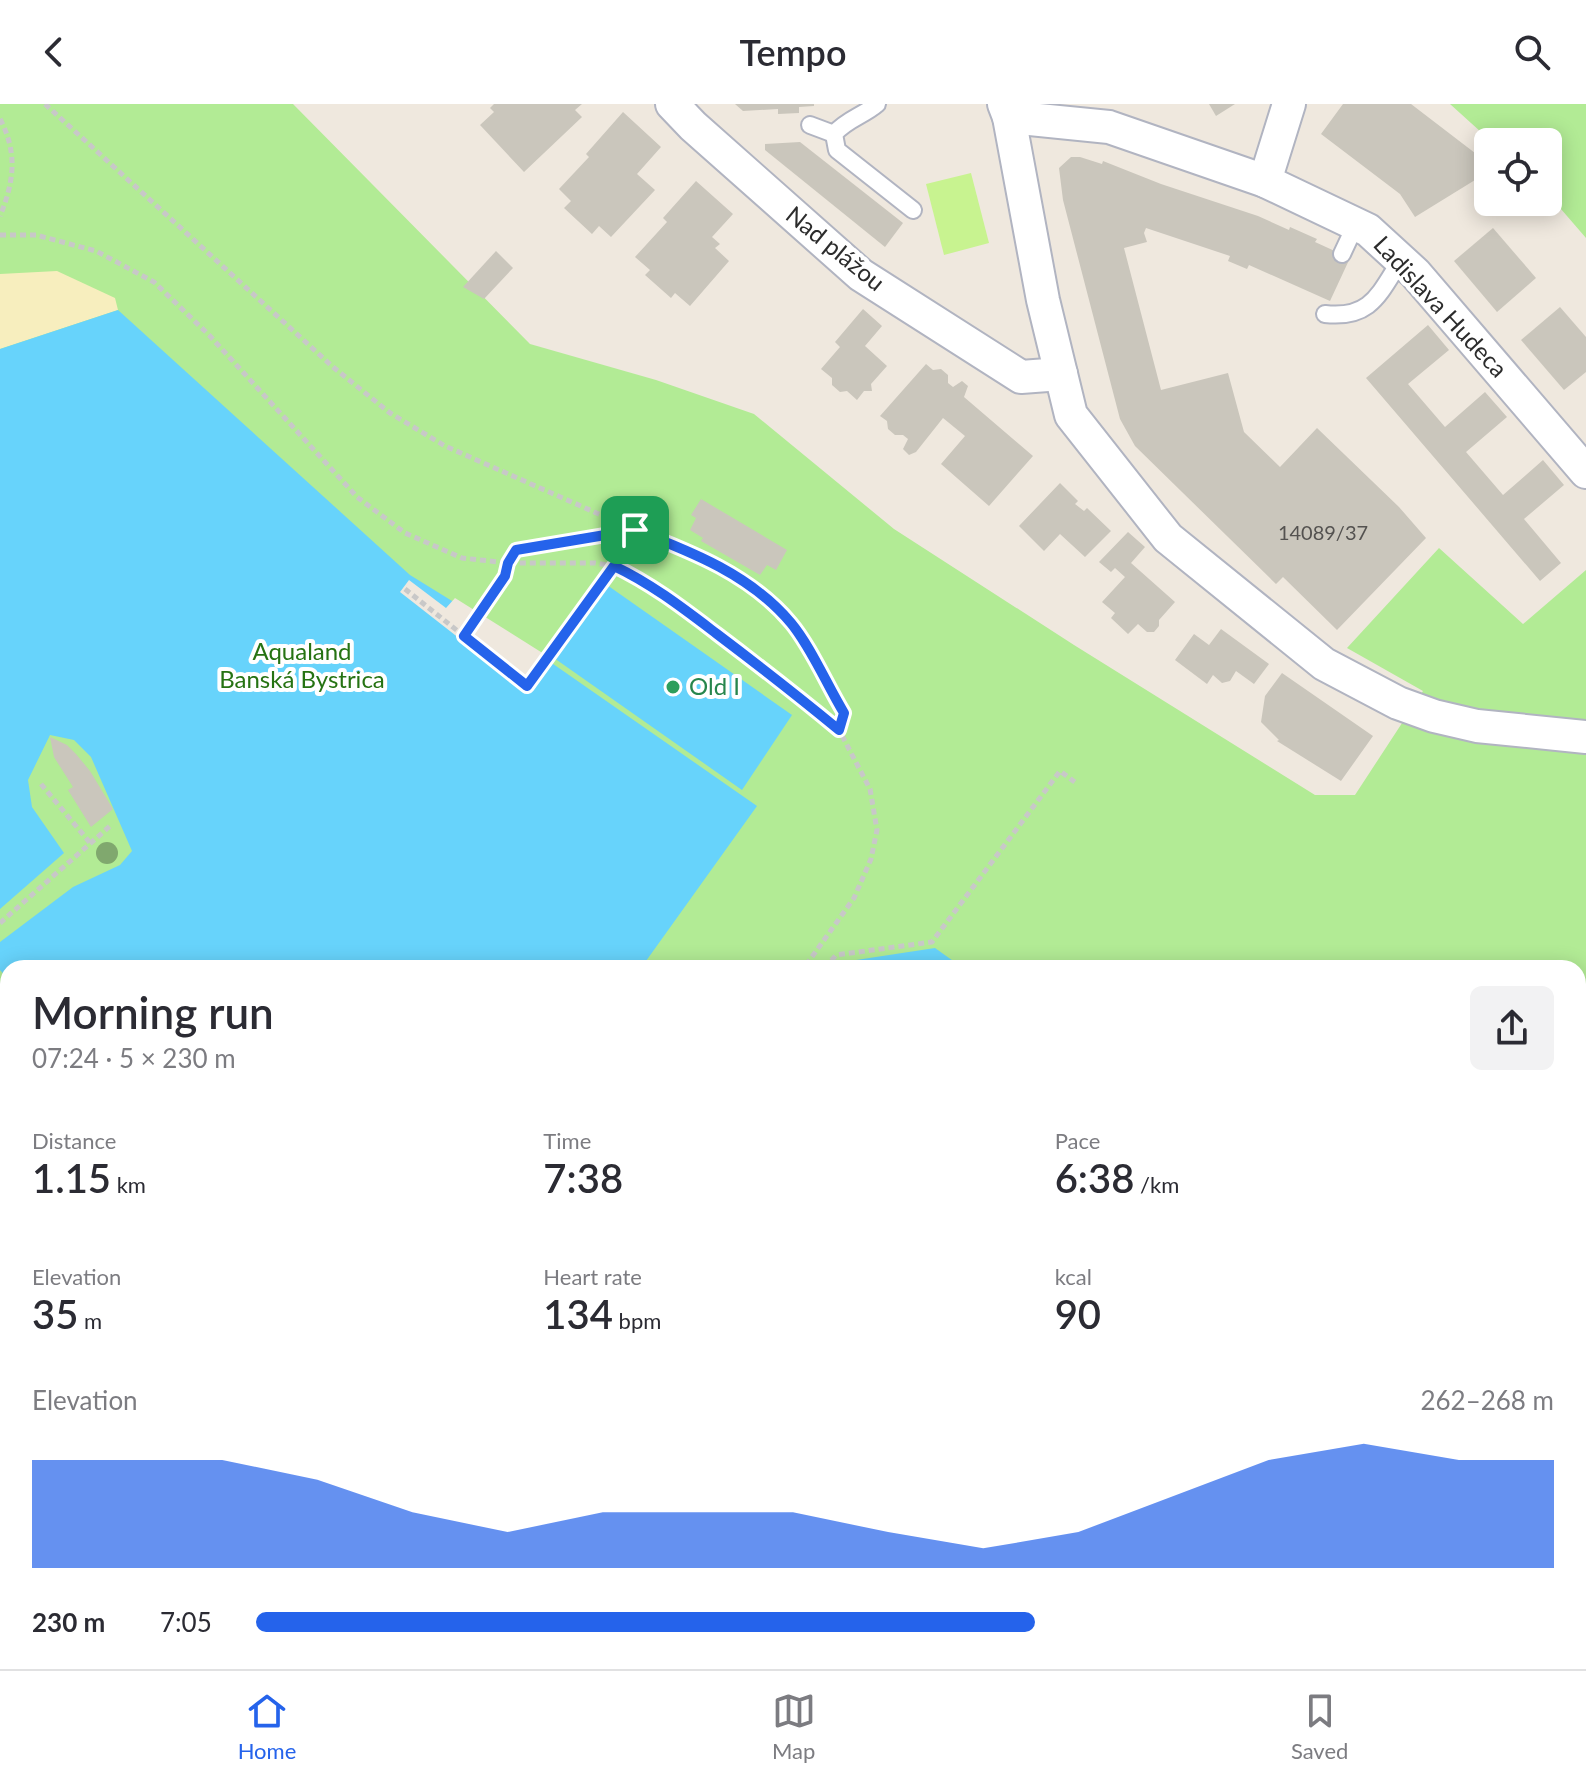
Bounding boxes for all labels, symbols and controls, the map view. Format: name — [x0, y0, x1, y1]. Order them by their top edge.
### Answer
icon: back — [32, 30, 76, 74]
text: Tempo — [740, 30, 846, 74]
icon: search — [1510, 30, 1554, 74]
map controls — [1474, 128, 1562, 216]
button: locate — [1474, 128, 1562, 216]
street label: Nad plážou — [781, 199, 891, 296]
street label: Ladislava Hudeca — [1368, 229, 1514, 383]
pin — [601, 496, 669, 564]
icon: arrive — [613, 508, 657, 552]
house number: 14089/37 — [1278, 520, 1368, 544]
park label: Aqualand Banská Bystrica — [219, 636, 385, 693]
place label: Old I — [689, 671, 740, 700]
marker: Old I — [664, 678, 682, 696]
text: Morning run — [32, 986, 274, 1038]
button: share — [1470, 986, 1554, 1070]
text: 07:24 · 5 × 230 m — [32, 1042, 236, 1074]
text: Distance — [32, 1127, 116, 1154]
text: Time — [543, 1127, 591, 1154]
text: Pace — [1055, 1127, 1100, 1154]
text: 1.15 — [32, 1154, 111, 1202]
text: 7:38 — [543, 1154, 623, 1202]
text: 6:38 — [1055, 1154, 1134, 1202]
text: km — [111, 1171, 146, 1198]
text: /km — [1134, 1171, 1179, 1198]
text: Elevation — [32, 1263, 121, 1290]
text: Heart rate — [543, 1263, 642, 1290]
text: kcal — [1055, 1263, 1092, 1290]
text: 35 — [32, 1290, 78, 1338]
text: 134 — [543, 1290, 613, 1338]
text: 90 — [1055, 1290, 1101, 1338]
text: m — [78, 1307, 102, 1334]
text: bpm — [613, 1307, 661, 1334]
text: Elevation — [32, 1384, 138, 1416]
text: 262–268 m — [1420, 1384, 1554, 1416]
text: 230 m — [32, 1606, 105, 1638]
text: 7:05 — [160, 1606, 212, 1638]
tab: Home — [238, 1689, 296, 1764]
tab: Map — [772, 1689, 816, 1764]
tab: Saved — [1291, 1689, 1348, 1764]

